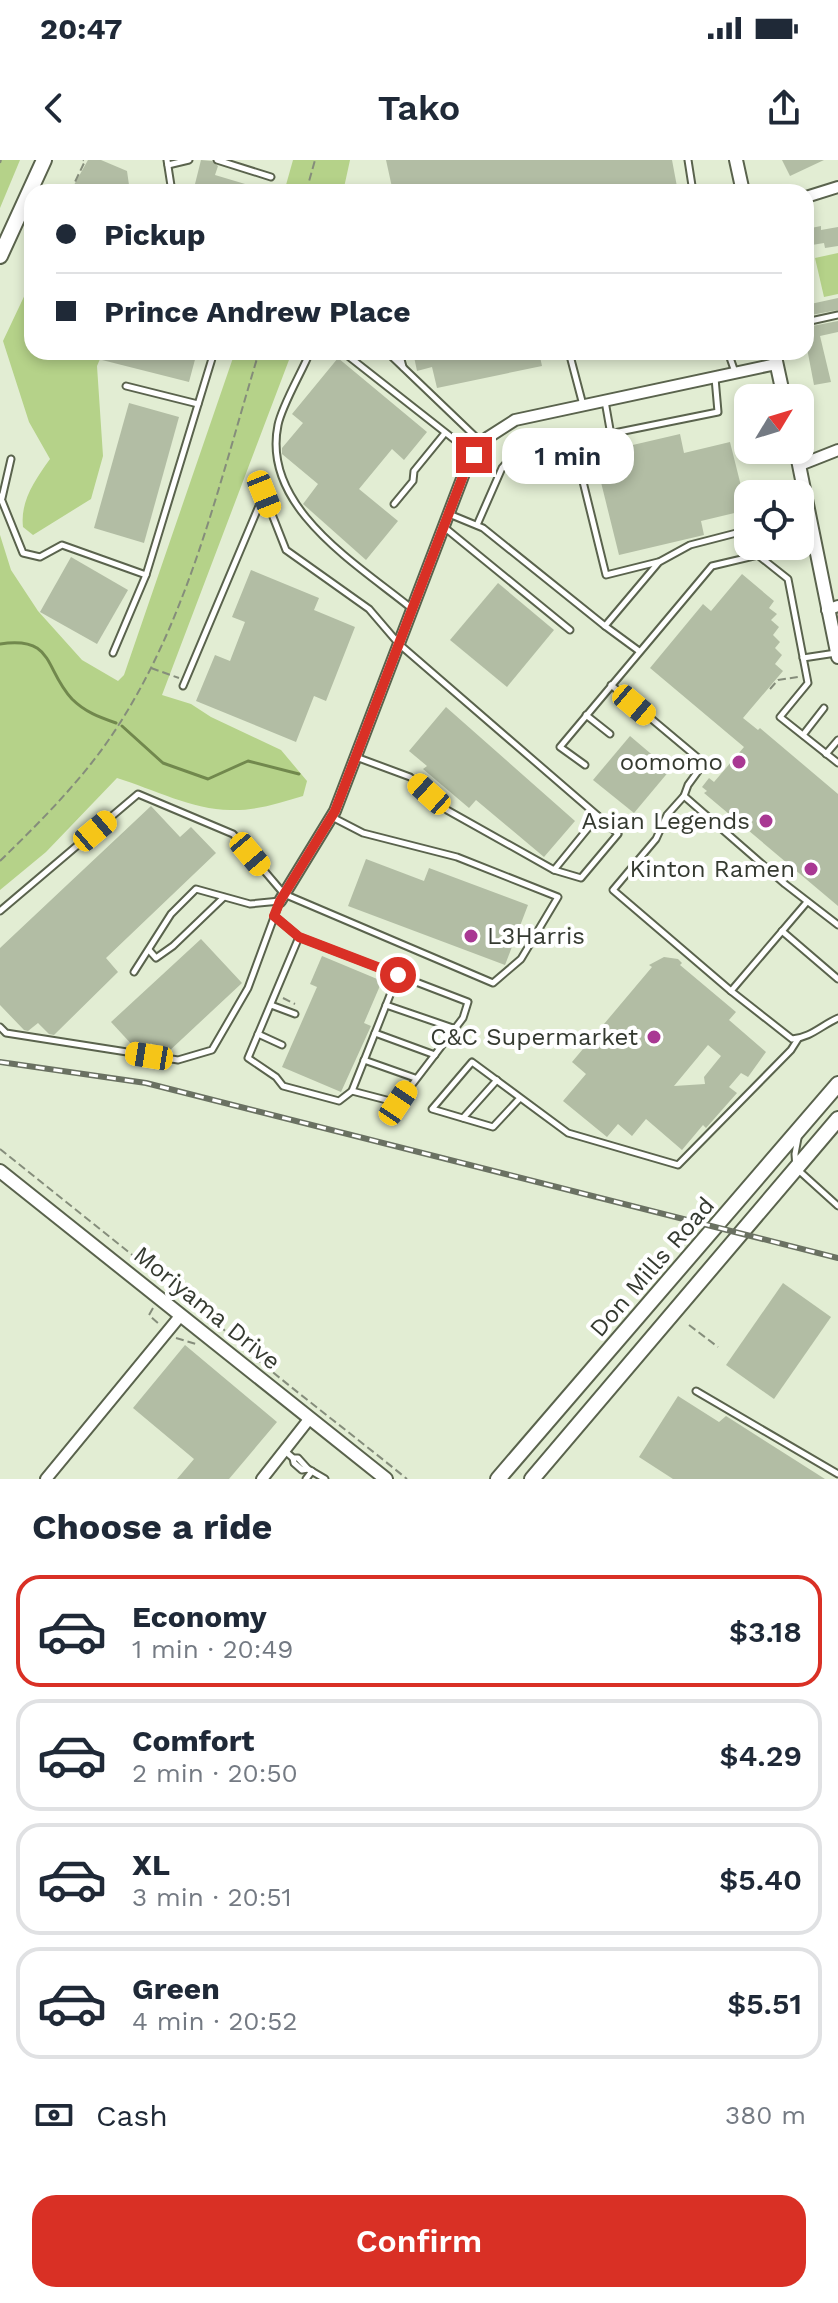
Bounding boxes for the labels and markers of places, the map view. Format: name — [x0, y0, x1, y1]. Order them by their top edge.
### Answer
place label: oomomo — [620, 748, 723, 776]
marker: oomomo — [730, 753, 748, 771]
place label: Asian Legends — [582, 807, 750, 835]
marker: Asian Legends — [757, 812, 775, 830]
place label: Kinton Ramen — [630, 855, 795, 883]
marker: Kinton Ramen — [802, 860, 820, 878]
place label: L3Harris — [487, 922, 585, 950]
marker: L3Harris — [462, 927, 480, 945]
place label: C&C Supermarket — [430, 1023, 638, 1051]
marker: C&C Supermarket — [645, 1028, 663, 1046]

